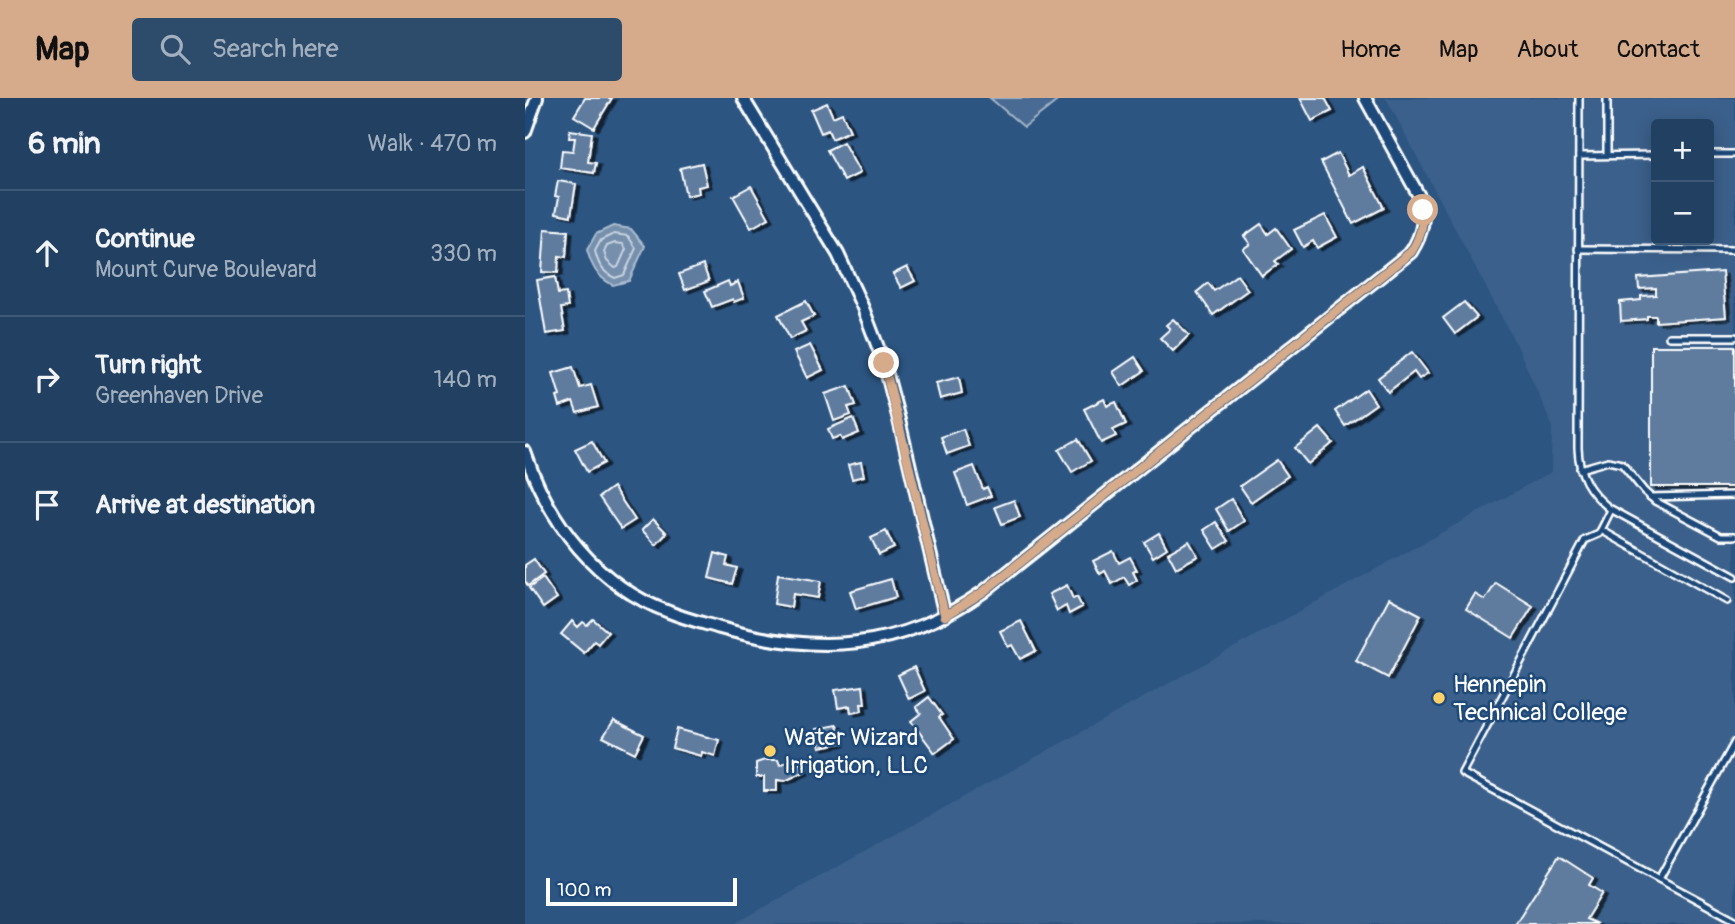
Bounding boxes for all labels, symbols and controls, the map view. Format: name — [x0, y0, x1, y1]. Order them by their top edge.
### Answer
search box — [132, 18, 622, 81]
text: Map — [35, 29, 90, 70]
icon: search — [156, 30, 194, 68]
text: Search here — [212, 33, 339, 65]
text: Home — [1340, 35, 1401, 64]
text: Map — [1439, 35, 1479, 64]
text: About — [1517, 35, 1579, 64]
text: Contact — [1617, 35, 1700, 64]
map controls — [1651, 119, 1714, 245]
button: + — [1651, 119, 1714, 182]
text: 6 min — [28, 125, 101, 162]
text: Walk · 470 m — [368, 129, 497, 158]
button: − — [1651, 182, 1714, 245]
route start — [1407, 194, 1438, 225]
text: Continue — [95, 223, 195, 255]
icon: ahead — [28, 234, 66, 272]
text: 330 m — [430, 239, 497, 268]
text: Mount Curve Boulevard — [95, 255, 317, 284]
route end — [868, 347, 899, 378]
text: Turn right — [95, 349, 201, 381]
icon: right — [28, 360, 66, 398]
text: 140 m — [434, 365, 497, 394]
text: Greenhaven Drive — [95, 381, 263, 410]
icon: arrive — [28, 486, 66, 524]
text: Arrive at destination — [95, 489, 315, 521]
place label: Hennepin Technical College — [1453, 670, 1627, 727]
marker: Hennepin Technical College — [1431, 690, 1447, 706]
place label: Water Wizard Irrigation, LLC — [784, 723, 928, 780]
marker: Water Wizard Irrigation, LLC — [762, 743, 778, 759]
scale bar — [546, 875, 737, 907]
text: 100 m — [557, 878, 611, 902]

